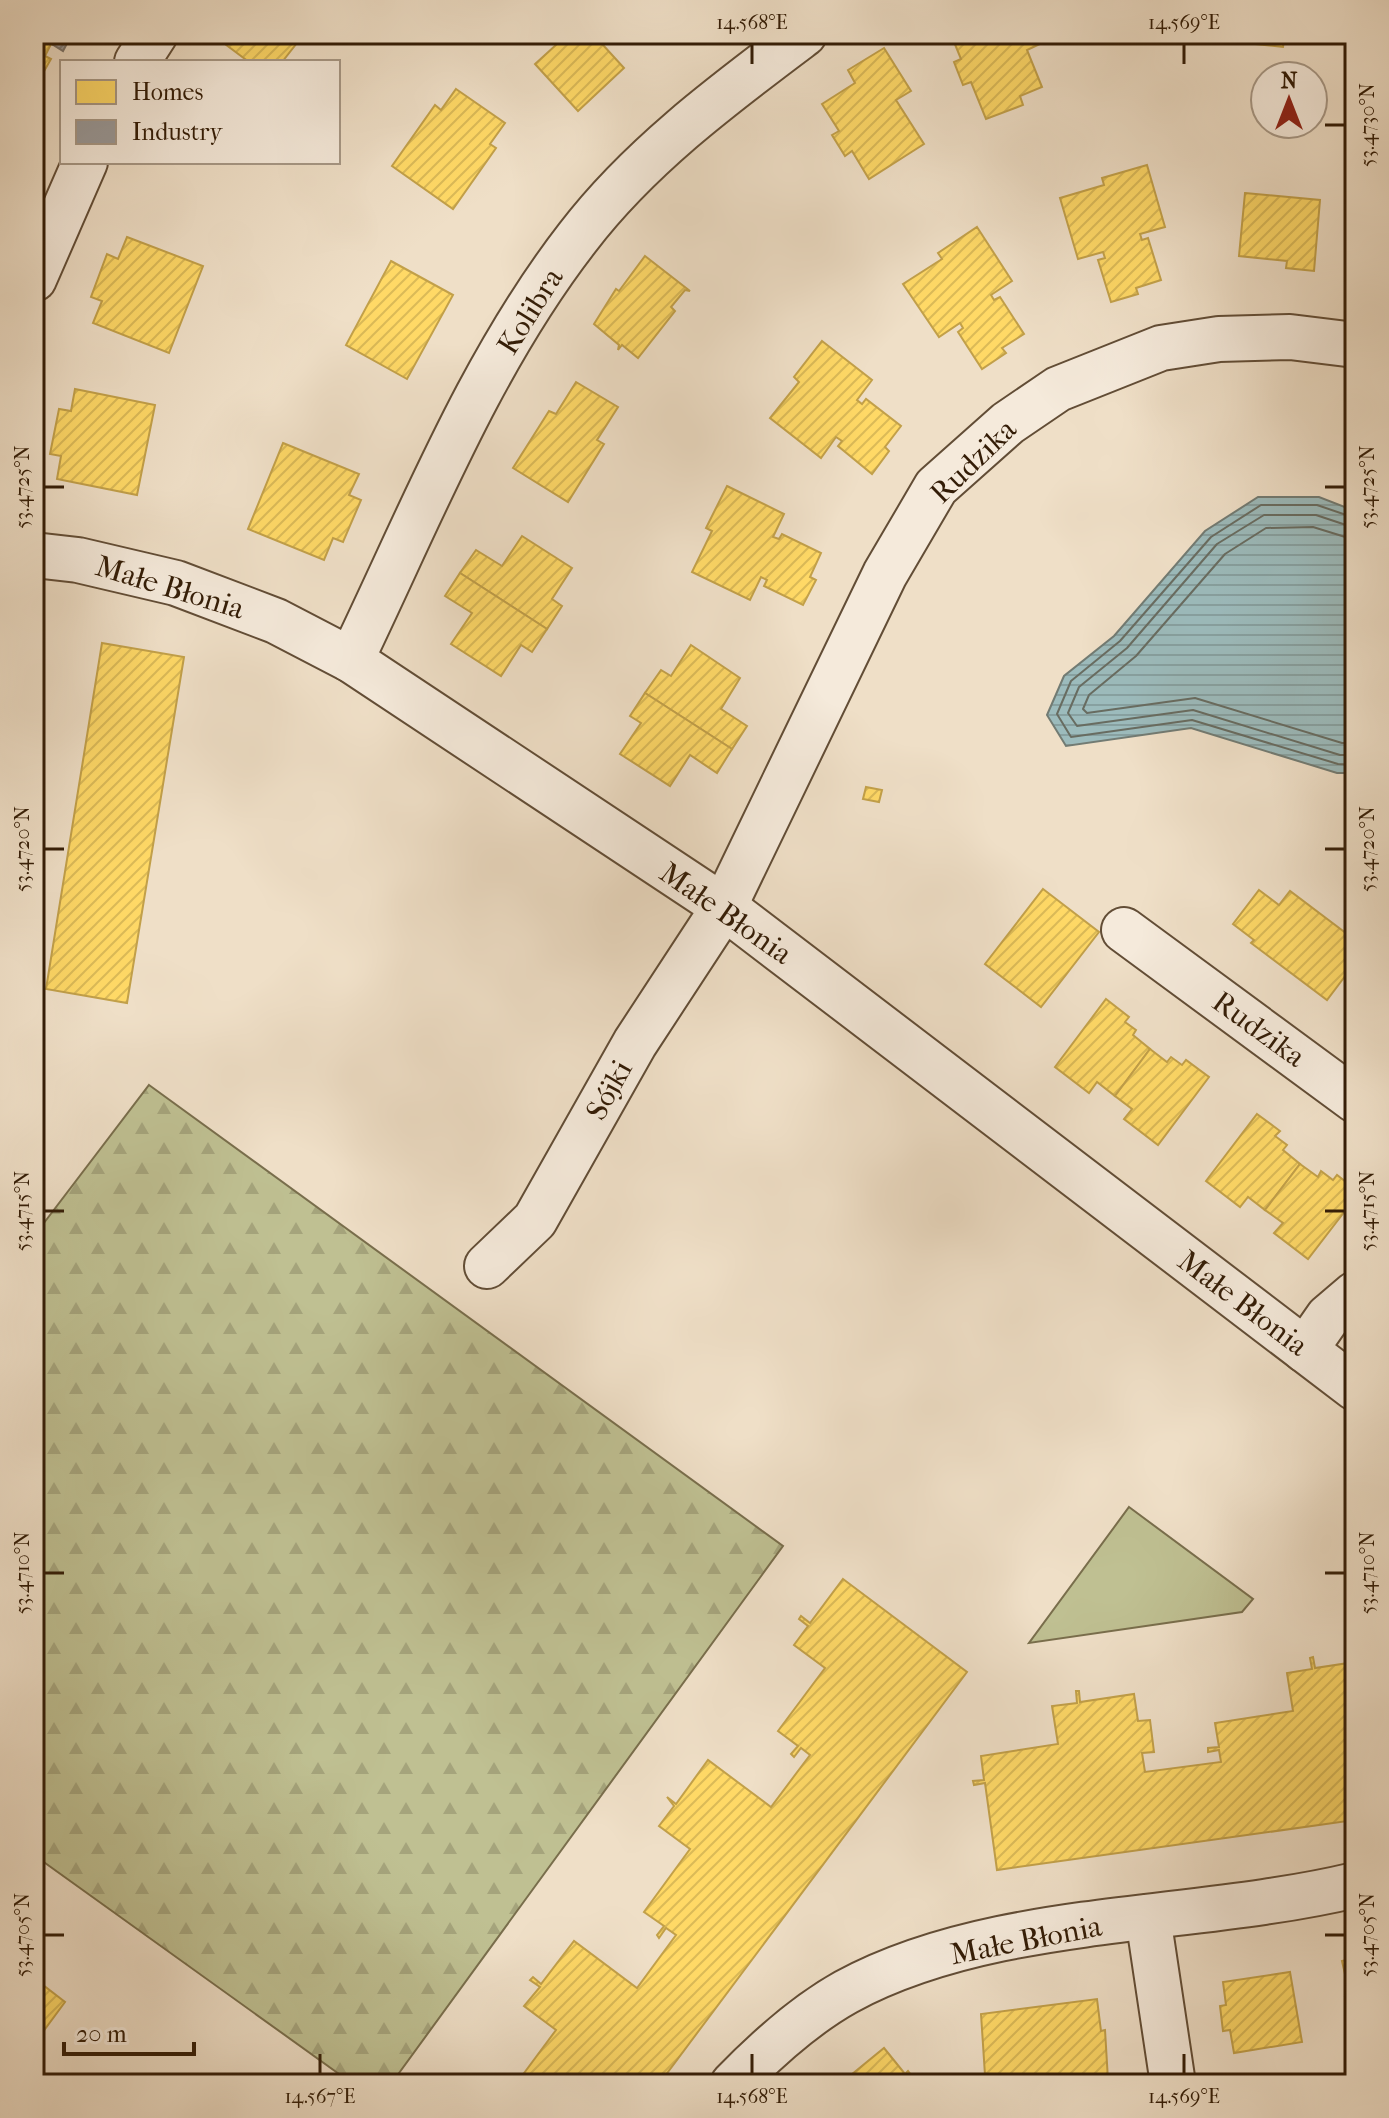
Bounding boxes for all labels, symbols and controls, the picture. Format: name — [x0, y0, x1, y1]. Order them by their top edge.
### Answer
text: 14.568°E — [716, 11, 788, 34]
text: 14.569°E — [1148, 11, 1220, 34]
legend — [60, 60, 340, 164]
north arrow — [1249, 60, 1329, 140]
text: N — [1281, 68, 1298, 94]
text: Homes — [132, 78, 203, 106]
text: 53.4730°N — [1356, 83, 1379, 167]
text: Industry — [132, 118, 223, 146]
street label: Kolibra — [490, 261, 571, 361]
street label: Rudzika — [923, 411, 1024, 511]
text: 53.4725°N — [11, 445, 34, 529]
text: 53.4725°N — [1356, 445, 1379, 529]
street label: Małe Błonia — [91, 548, 249, 627]
text: 53.4720°N — [11, 806, 34, 892]
text: 53.4720°N — [1356, 806, 1379, 892]
street label: Małe Błonia — [653, 855, 800, 972]
street label: Rudzika — [1206, 984, 1313, 1075]
street label: Sójki — [579, 1054, 640, 1126]
text: 53.4715°N — [11, 1171, 34, 1251]
text: 53.4715°N — [1356, 1171, 1379, 1251]
street label: Małe Błonia — [1171, 1243, 1315, 1364]
text: 53.4710°N — [11, 1532, 34, 1614]
text: 53.4710°N — [1356, 1532, 1379, 1614]
text: 53.4705°N — [11, 1893, 34, 1977]
text: 53.4705°N — [1356, 1893, 1379, 1977]
street label: Małe Błonia — [947, 1908, 1106, 1972]
scale bar — [64, 2006, 194, 2056]
text: 20 m — [76, 2020, 127, 2048]
text: 14.567°E — [284, 2085, 356, 2108]
text: 14.568°E — [716, 2085, 788, 2108]
text: 14.569°E — [1148, 2085, 1220, 2108]

